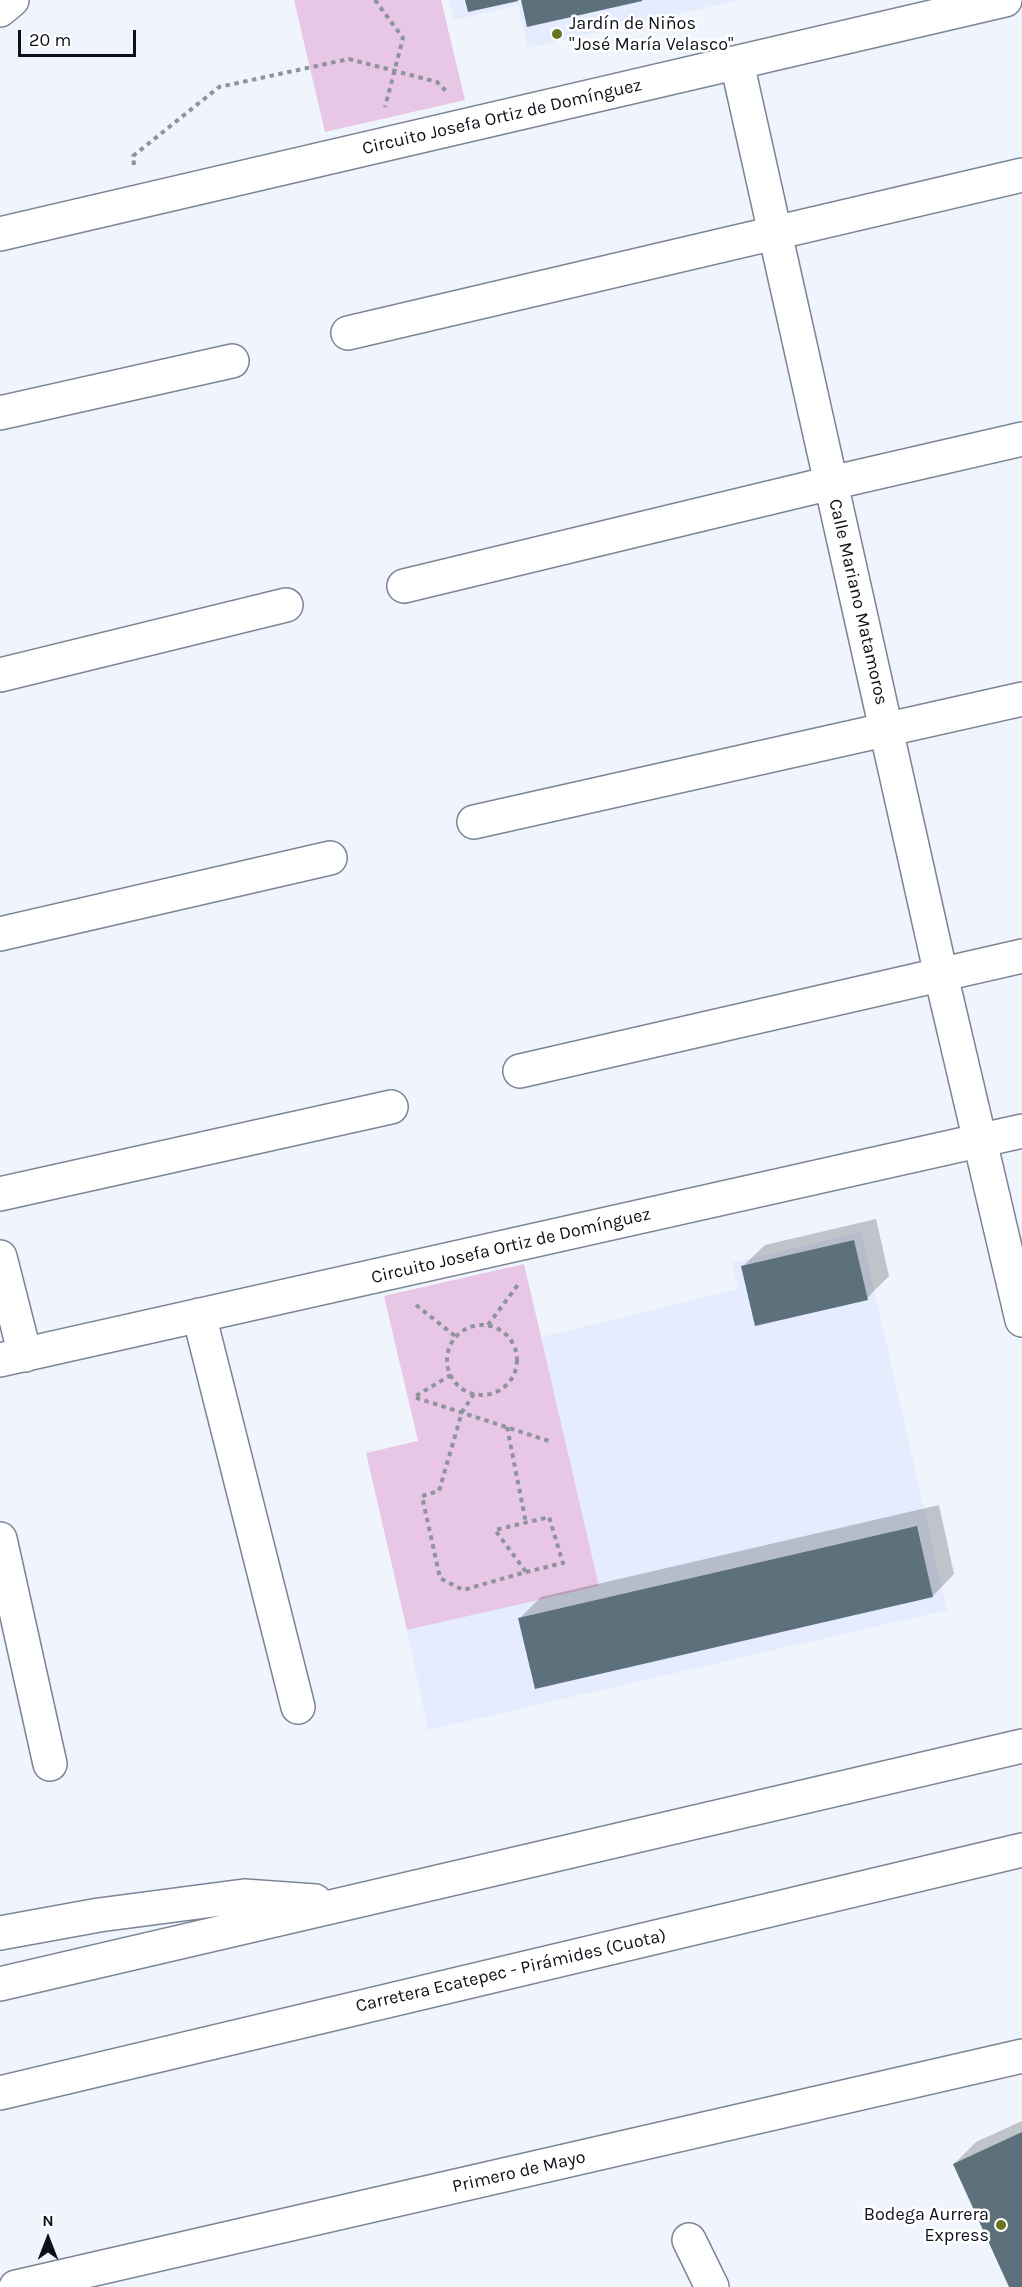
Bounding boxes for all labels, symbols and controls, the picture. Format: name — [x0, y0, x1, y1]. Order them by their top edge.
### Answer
place label: Jardín de Niños "José María Velasco" — [569, 13, 734, 56]
scale bar — [21, 18, 140, 56]
marker: Jardín de Niños "José María Velasco" — [550, 27, 564, 41]
text: 20 m — [29, 29, 71, 51]
street label: Circuito Josefa Ortiz de Domínguez — [360, 74, 644, 160]
street label: Calle Mariano Matamoros — [824, 497, 892, 707]
street label: Circuito Josefa Ortiz de Domínguez — [369, 1203, 653, 1289]
street label: Carretera Ecatepec - Pirámides (Cuota) — [354, 1925, 668, 2017]
street label: Primero de Mayo — [450, 2146, 588, 2198]
place label: Bodega Aurrera Express — [864, 2204, 989, 2246]
north arrow — [18, 2209, 78, 2269]
text: N — [42, 2211, 54, 2230]
marker: Bodega Aurrera Express — [994, 2218, 1008, 2232]

